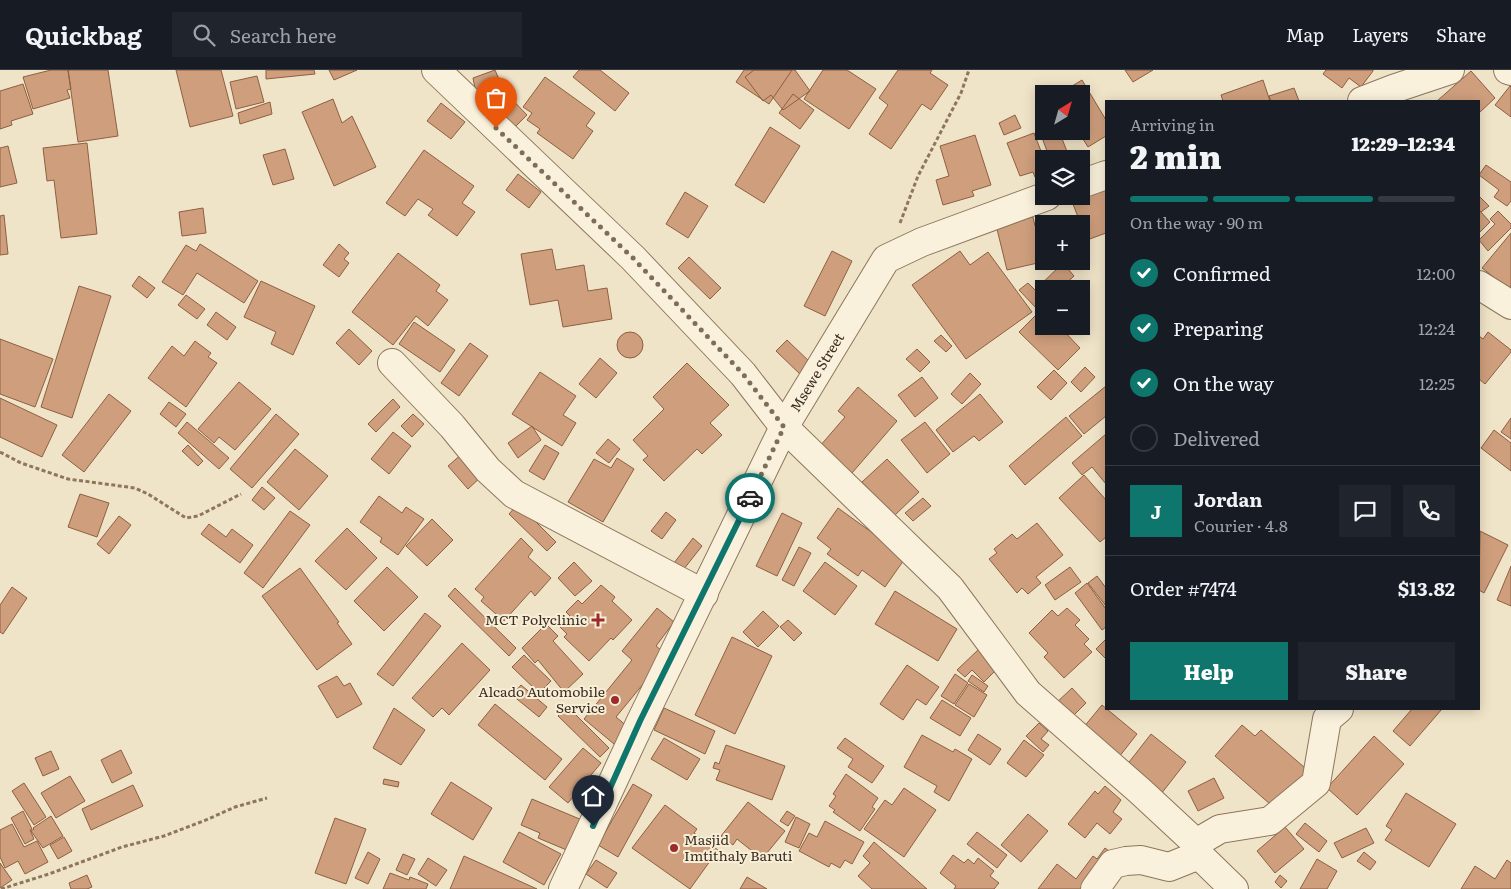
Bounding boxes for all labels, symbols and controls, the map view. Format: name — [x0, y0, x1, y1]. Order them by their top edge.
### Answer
search box — [172, 12, 522, 57]
text: Quickbag — [25, 17, 142, 52]
icon: search — [190, 21, 218, 49]
text: Search here — [230, 21, 336, 49]
text: Map — [1286, 21, 1324, 48]
text: Layers — [1352, 21, 1408, 48]
text: Share — [1436, 21, 1486, 48]
pin — [475, 77, 517, 128]
icon: bag — [482, 84, 510, 112]
north arrow — [1035, 85, 1090, 140]
map controls — [1035, 85, 1090, 335]
text: Arriving in — [1130, 112, 1215, 136]
text: 12:29–12:34 — [1351, 129, 1455, 157]
text: 2 min — [1130, 131, 1222, 179]
button: layers — [1035, 150, 1090, 205]
text: On the way · 90 m — [1130, 210, 1263, 234]
button: + — [1035, 215, 1090, 270]
icon: check — [1130, 259, 1158, 287]
text: Confirmed — [1173, 259, 1271, 287]
text: 12:00 — [1417, 261, 1455, 285]
button: − — [1035, 280, 1090, 335]
icon: check — [1130, 314, 1158, 342]
text: Preparing — [1173, 314, 1263, 342]
text: 12:24 — [1418, 316, 1455, 340]
street label: Msewe Street — [785, 328, 848, 415]
icon: check — [1130, 369, 1158, 397]
text: On the way — [1173, 369, 1274, 397]
text: 12:25 — [1419, 371, 1455, 395]
text: Delivered — [1173, 424, 1260, 452]
courier — [725, 473, 775, 523]
icon: car — [736, 484, 764, 512]
text: Jordan — [1194, 485, 1263, 513]
button: chat — [1339, 485, 1391, 537]
button: phone — [1403, 485, 1455, 537]
text: J — [1151, 497, 1161, 525]
text: Courier · 4.8 — [1194, 513, 1288, 537]
text: Order #7474 — [1130, 574, 1237, 602]
text: $13.82 — [1398, 574, 1455, 602]
place label: MCT Polyclinic — [485, 609, 587, 629]
marker: MCT Polyclinic — [591, 613, 605, 627]
button: Help — [1130, 642, 1288, 700]
button: Share — [1298, 642, 1455, 700]
place label: Alcado Automobile Service — [478, 681, 605, 717]
marker: Alcado Automobile Service — [609, 694, 621, 706]
pin — [572, 775, 614, 826]
icon: home — [579, 782, 607, 810]
place label: Masjid Imtithaly Baruti — [684, 829, 793, 865]
marker: Masjid Imtithaly Baruti — [668, 842, 680, 854]

